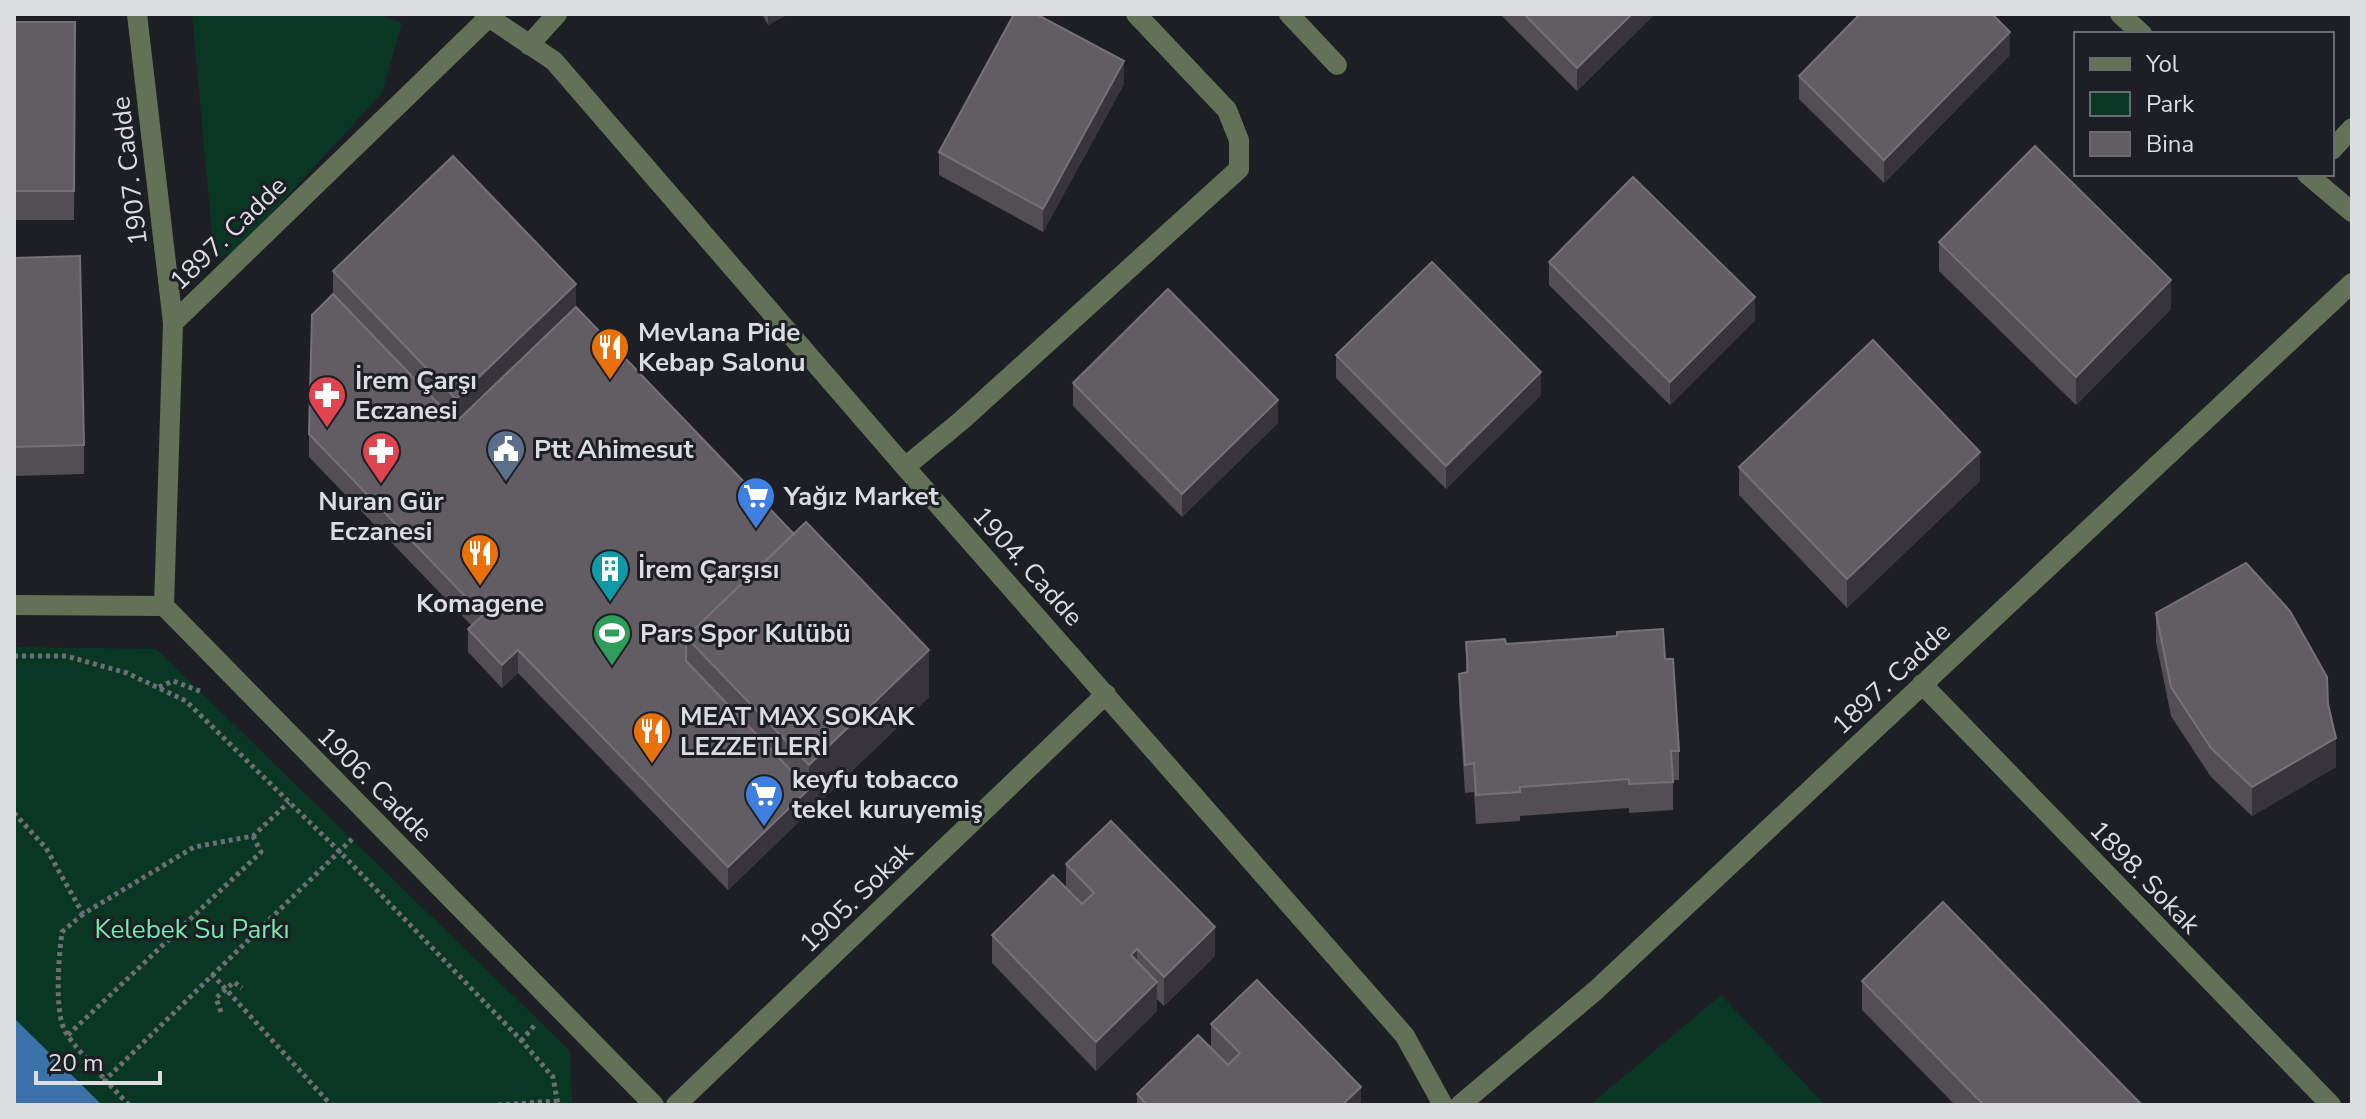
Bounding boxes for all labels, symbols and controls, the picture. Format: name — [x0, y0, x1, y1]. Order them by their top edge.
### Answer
legend — [2074, 32, 2334, 176]
text: Yol — [2145, 48, 2179, 80]
text: Park — [2146, 88, 2195, 120]
street label: 1907. Cadde — [103, 94, 156, 248]
text: Bina — [2146, 128, 2194, 160]
street label: 1897. Cadde — [162, 169, 294, 298]
place label: Mevlana Pide Kebap Salonu — [638, 315, 806, 380]
restaurant icon: Mevlana Pide Kebap Salonu — [589, 326, 631, 381]
place label: İrem Çarşı Eczanesi — [355, 363, 477, 428]
pharmacy icon: İrem Çarşı Eczanesi — [306, 374, 348, 429]
public building icon: Ptt Ahimesut — [485, 428, 527, 483]
pharmacy icon: Nuran Gür Eczanesi — [360, 430, 402, 485]
place label: Ptt Ahimesut — [534, 432, 694, 467]
supermarket icon: Yağız Market — [735, 475, 777, 530]
place label: Yağız Market — [783, 479, 940, 514]
place label: Nuran Gür Eczanesi — [318, 484, 445, 549]
street label: 1904. Cadde — [964, 499, 1091, 634]
restaurant icon: Komagene — [459, 532, 501, 587]
building icon: İrem Çarşısı — [589, 548, 631, 603]
place label: İrem Çarşısı — [638, 552, 779, 587]
place label: Komagene — [416, 586, 544, 621]
sports icon: Pars Spor Kulübü — [591, 612, 633, 667]
street label: 1897. Cadde — [1825, 614, 1958, 742]
place label: Pars Spor Kulübü — [640, 616, 851, 651]
place label: MEAT MAX SOKAK LEZZETLERİ — [680, 699, 915, 764]
restaurant icon: MEAT MAX SOKAK LEZZETLERİ — [631, 710, 673, 765]
street label: 1906. Cadde — [309, 719, 440, 850]
place label: keyfu tobacco tekel kuruyemiş — [792, 762, 983, 827]
supermarket icon: keyfu tobacco tekel kuruyemiş — [743, 773, 785, 828]
street label: 1898. Sokak — [2082, 813, 2208, 942]
street label: 1905. Sokak — [792, 834, 921, 960]
park label: Kelebek Su Parkı — [94, 912, 290, 947]
scale bar — [36, 1035, 160, 1085]
text: 20 m — [48, 1047, 104, 1079]

